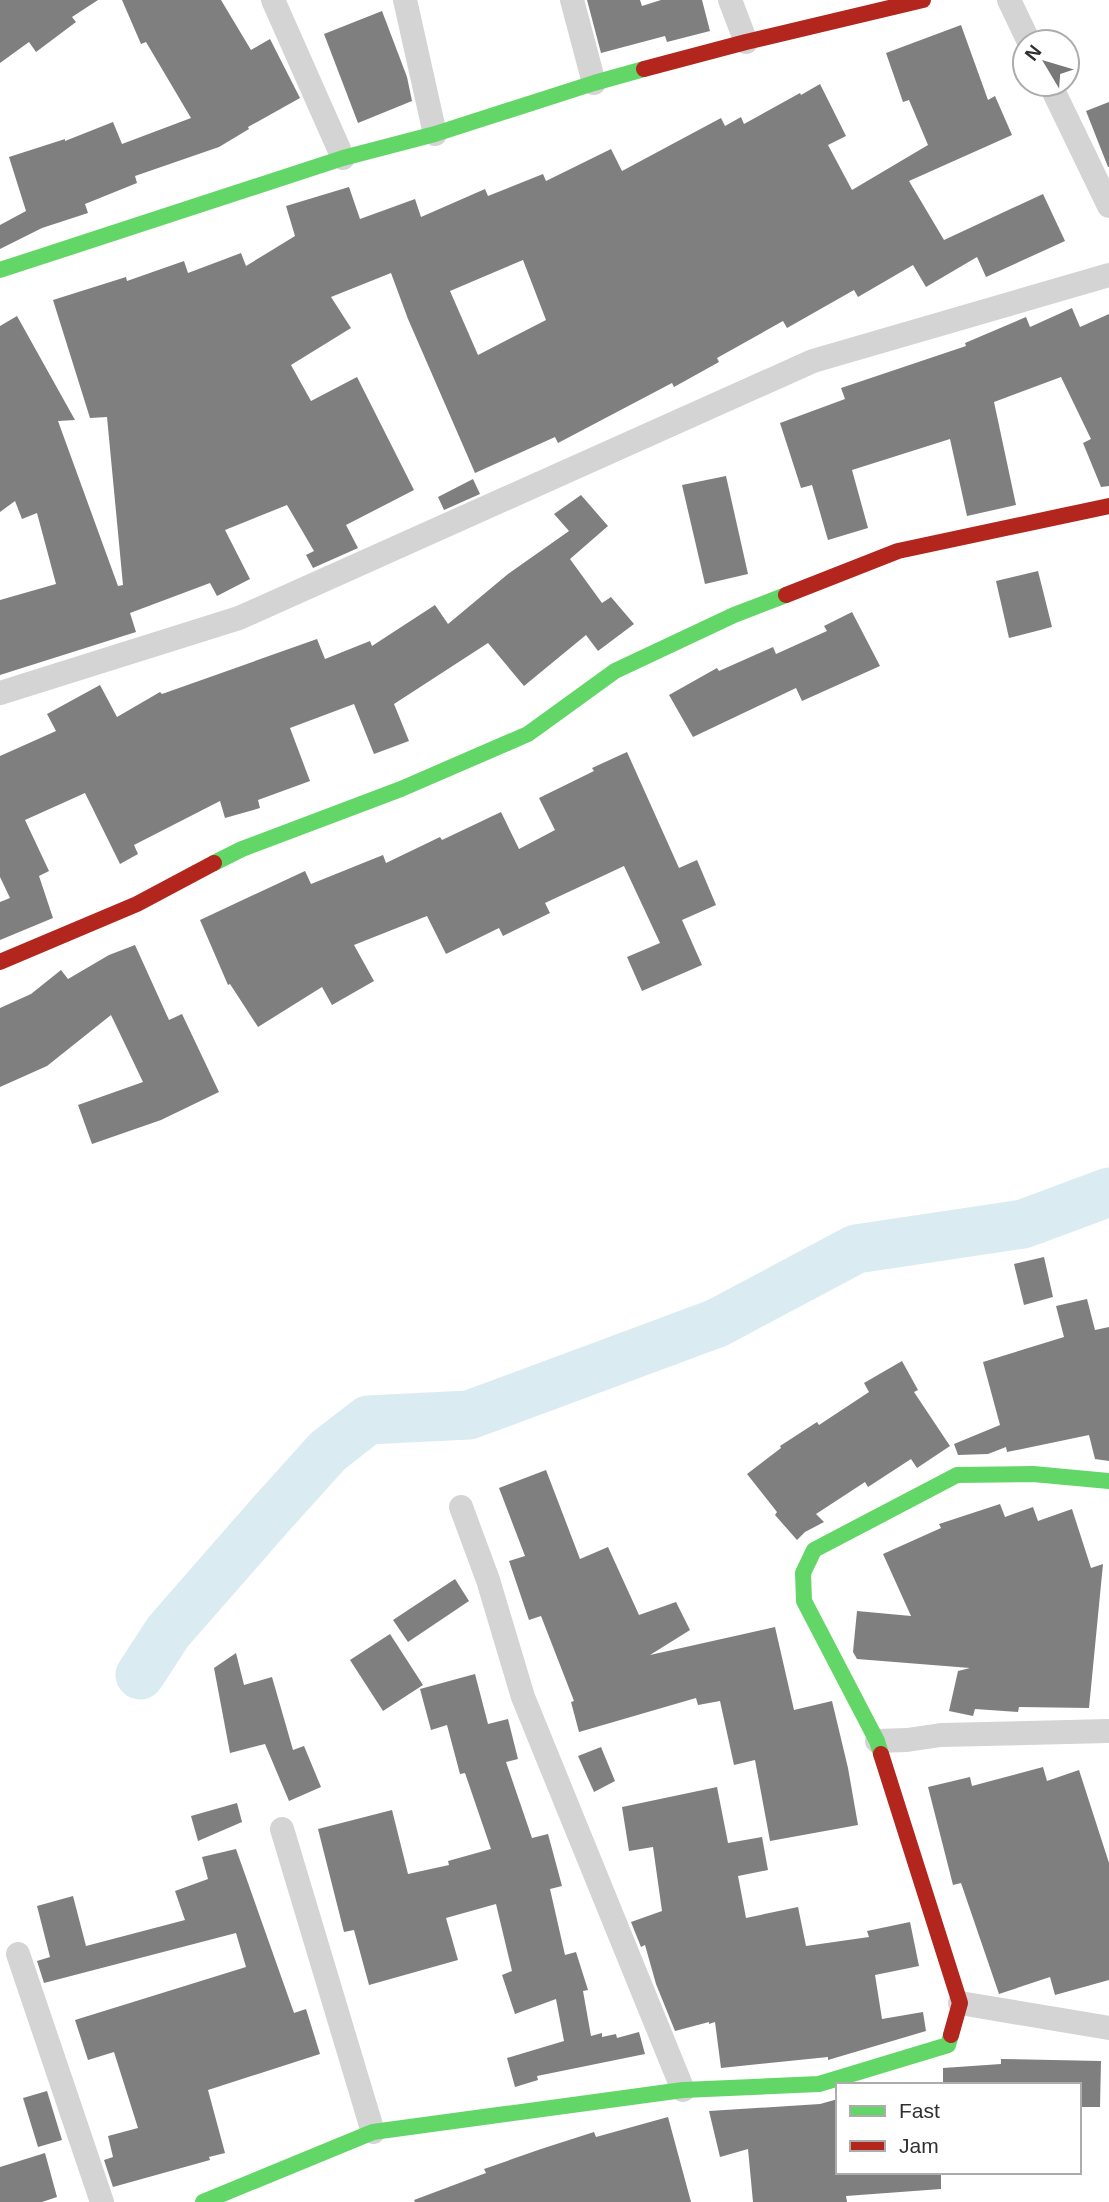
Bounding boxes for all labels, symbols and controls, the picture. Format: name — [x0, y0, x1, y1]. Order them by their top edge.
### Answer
north arrow — [1011, 28, 1081, 98]
text: N — [1020, 41, 1045, 65]
legend — [836, 2083, 1081, 2174]
text: Fast — [899, 2099, 940, 2122]
text: Jam — [899, 2134, 939, 2157]

